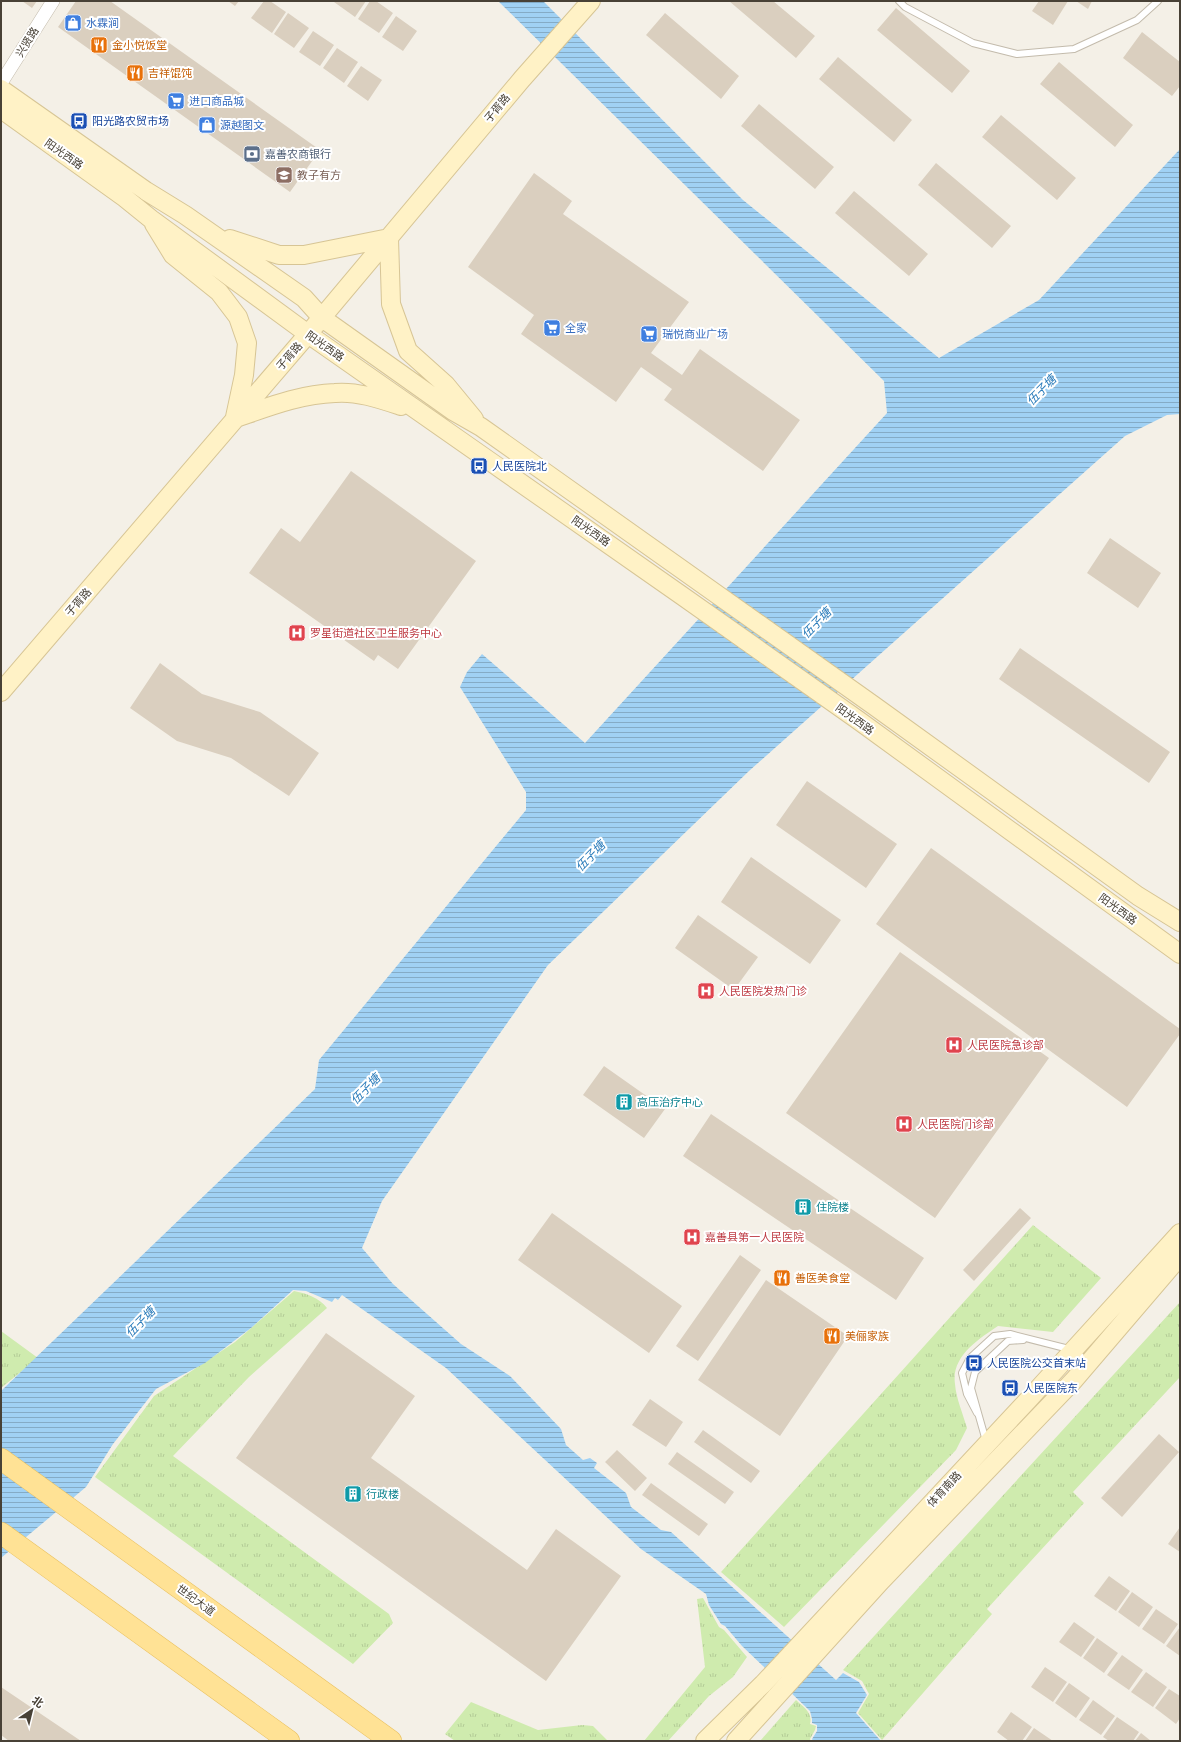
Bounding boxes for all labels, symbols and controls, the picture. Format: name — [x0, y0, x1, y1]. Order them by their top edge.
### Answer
shop icon: 水霖涧 — [63, 13, 83, 33]
place label: 水霖涧 — [86, 17, 119, 29]
street label: 兴贤路 — [13, 25, 41, 59]
restaurant icon: 金小悦饭堂 — [89, 35, 109, 55]
place label: 金小悦饭堂 — [112, 39, 167, 51]
restaurant icon: 吉祥馄饨 — [125, 63, 145, 83]
place label: 吉祥馄饨 — [148, 67, 192, 79]
supermarket icon: 进口商品城 — [166, 91, 186, 111]
street label: 子胥路 — [482, 92, 512, 124]
place label: 进口商品城 — [189, 95, 244, 107]
bus stop icon: 阳光路农贸市场 — [69, 111, 89, 131]
place label: 阳光路农贸市场 — [92, 115, 169, 127]
shop icon: 源越图文 — [197, 115, 217, 135]
place label: 源越图文 — [220, 119, 264, 131]
street label: 阳光西路 — [43, 136, 85, 172]
bank icon: 嘉善农商银行 — [242, 144, 262, 164]
place label: 嘉善农商银行 — [265, 148, 331, 160]
school or university icon: 教子有方 — [274, 165, 294, 185]
place label: 教子有方 — [297, 169, 341, 181]
supermarket icon: 全家 — [542, 318, 562, 338]
place label: 全家 — [565, 322, 587, 334]
supermarket icon: 瑞悦商业广场 — [639, 324, 659, 344]
street label: 阳光西路 — [304, 328, 346, 364]
place label: 瑞悦商业广场 — [662, 328, 728, 340]
street label: 子胥路 — [274, 340, 304, 372]
water label: 伍子塘 — [1024, 371, 1060, 407]
bus stop icon: 人民医院北 — [469, 456, 489, 476]
place label: 人民医院北 — [492, 460, 547, 472]
street label: 阳光西路 — [570, 513, 612, 549]
street label: 子胥路 — [63, 586, 93, 618]
water label: 伍子塘 — [799, 604, 835, 640]
hospital icon: 罗星街道社区卫生服务中心 — [287, 623, 307, 643]
place label: 罗星街道社区卫生服务中心 — [310, 627, 442, 639]
street label: 阳光西路 — [834, 701, 876, 737]
water label: 伍子塘 — [573, 837, 609, 873]
street label: 阳光西路 — [1097, 891, 1139, 927]
hospital icon: 人民医院发热门诊 — [696, 981, 716, 1001]
place label: 人民医院发热门诊 — [719, 985, 807, 997]
hospital icon: 人民医院急诊部 — [944, 1035, 964, 1055]
place label: 人民医院急诊部 — [967, 1039, 1044, 1051]
water label: 伍子塘 — [348, 1070, 384, 1106]
building icon: 高压治疗中心 — [614, 1092, 634, 1112]
place label: 高压治疗中心 — [637, 1096, 703, 1108]
hospital icon: 人民医院门诊部 — [894, 1114, 914, 1134]
place label: 人民医院门诊部 — [917, 1118, 994, 1130]
building icon: 住院楼 — [793, 1197, 813, 1217]
place label: 住院楼 — [816, 1201, 849, 1213]
hospital icon: 嘉善县第一人民医院 — [682, 1227, 702, 1247]
place label: 嘉善县第一人民医院 — [705, 1231, 804, 1243]
restaurant icon: 善医美食堂 — [772, 1268, 792, 1288]
place label: 善医美食堂 — [795, 1272, 850, 1284]
water label: 伍子塘 — [123, 1303, 159, 1339]
restaurant icon: 美俪家族 — [822, 1326, 842, 1346]
place label: 美俪家族 — [845, 1330, 889, 1342]
bus stop icon: 人民医院公交首末站 — [964, 1353, 984, 1373]
place label: 人民医院公交首末站 — [987, 1357, 1086, 1369]
bus stop icon: 人民医院东 — [1000, 1378, 1020, 1398]
place label: 人民医院东 — [1023, 1382, 1078, 1394]
street label: 体育南路 — [925, 1469, 963, 1509]
building icon: 行政楼 — [343, 1484, 363, 1504]
place label: 行政楼 — [366, 1488, 399, 1500]
street label: 世纪大道 — [175, 1582, 217, 1618]
north arrow — [12, 1690, 52, 1730]
text: 北 — [30, 1694, 46, 1710]

